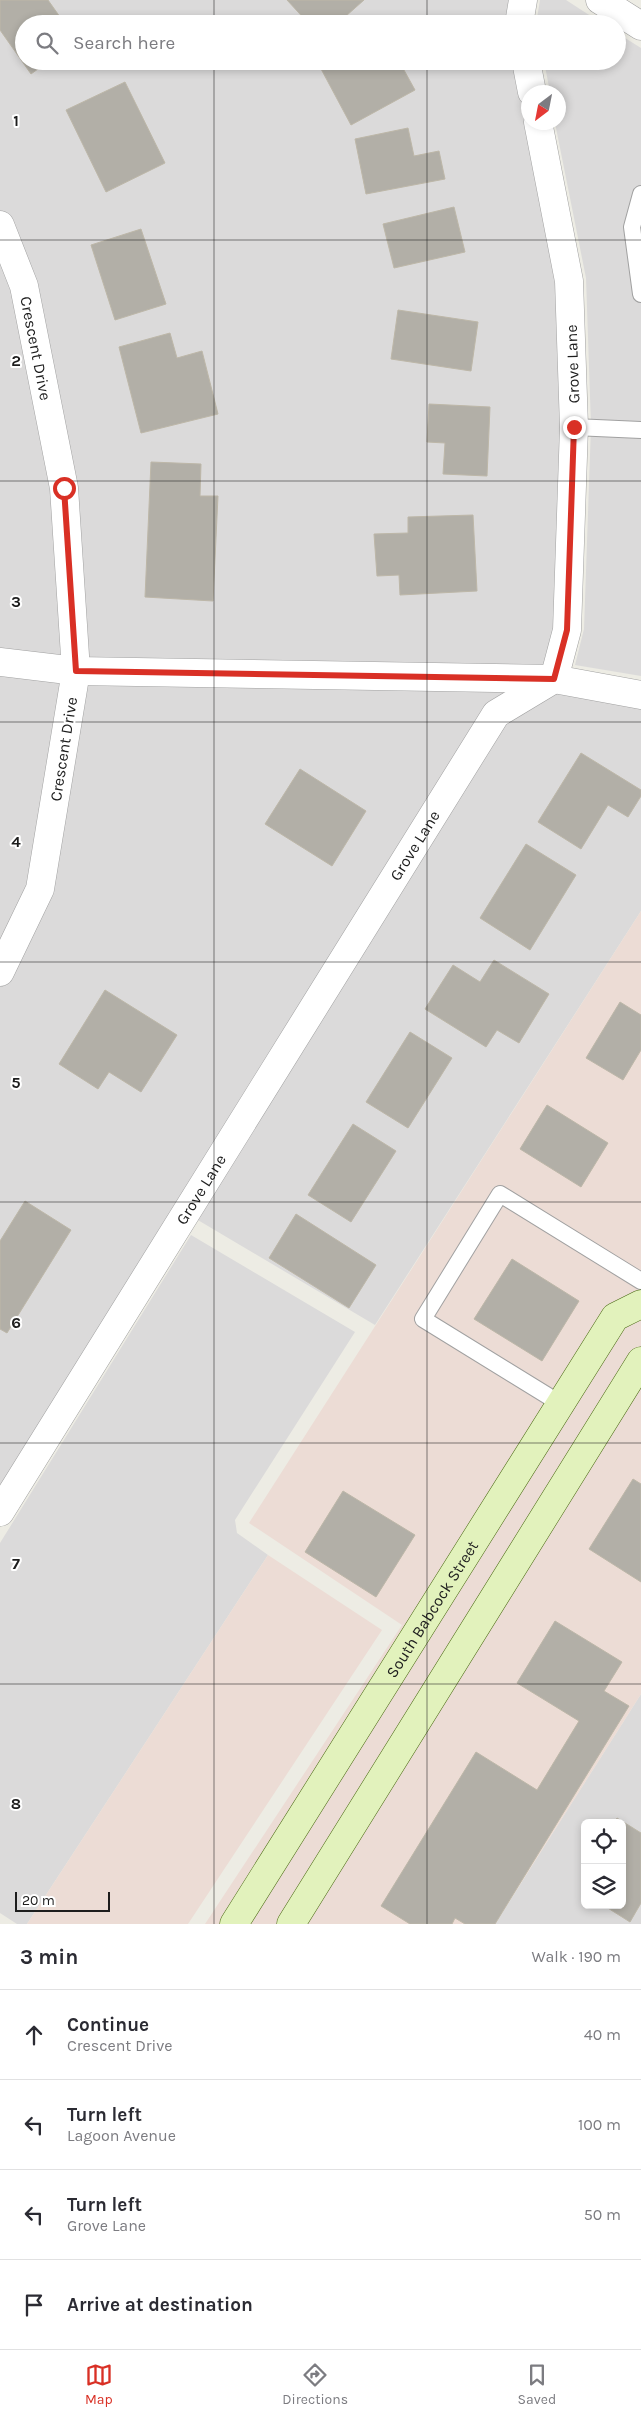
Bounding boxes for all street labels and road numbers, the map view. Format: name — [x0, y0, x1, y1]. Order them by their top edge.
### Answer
street label: Crescent Drive — [16, 295, 55, 402]
street label: Grove Lane — [562, 324, 583, 404]
street label: Crescent Drive — [46, 695, 81, 803]
street label: Grove Lane — [386, 807, 444, 884]
street label: Grove Lane — [172, 1151, 230, 1228]
street label: South Babcock Street — [382, 1537, 482, 1681]

